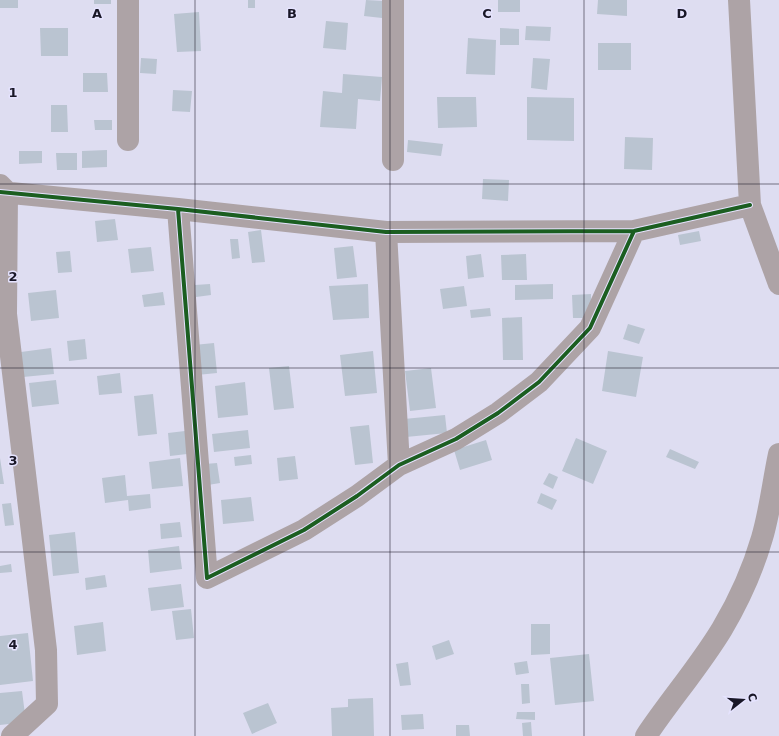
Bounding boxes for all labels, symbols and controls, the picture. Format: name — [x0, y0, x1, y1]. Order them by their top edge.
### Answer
text: A — [92, 6, 102, 21]
text: B — [287, 6, 297, 21]
text: C — [482, 6, 492, 21]
text: D — [677, 6, 688, 21]
text: 1 — [8, 85, 18, 100]
text: 2 — [8, 269, 18, 284]
text: 3 — [8, 453, 18, 468]
text: 4 — [8, 637, 18, 652]
north arrow — [723, 680, 763, 720]
text: С — [745, 691, 759, 703]

